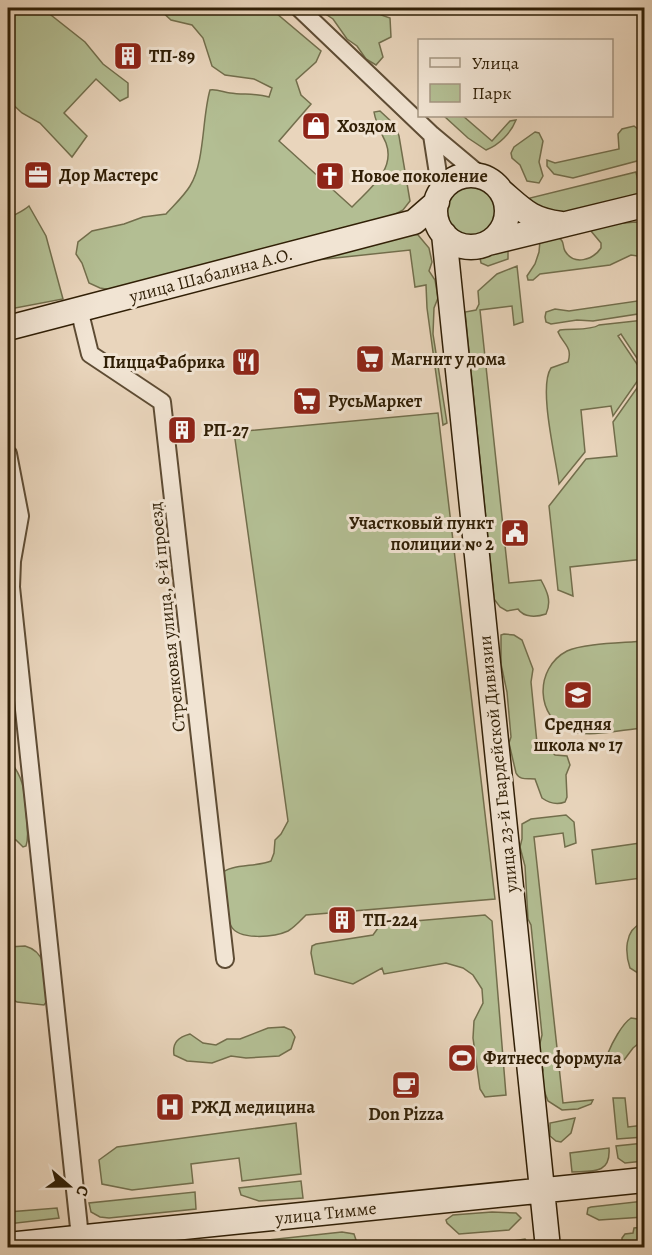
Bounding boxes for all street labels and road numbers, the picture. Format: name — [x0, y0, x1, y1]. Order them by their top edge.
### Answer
street label: улица Шабалина А.О. — [126, 242, 295, 309]
street label: Стрелковая улица, 8-й проезд — [143, 501, 191, 733]
street label: улица 23-й Гвардейской Дивизии — [473, 634, 524, 895]
street label: улица Тимме — [273, 1196, 378, 1230]

